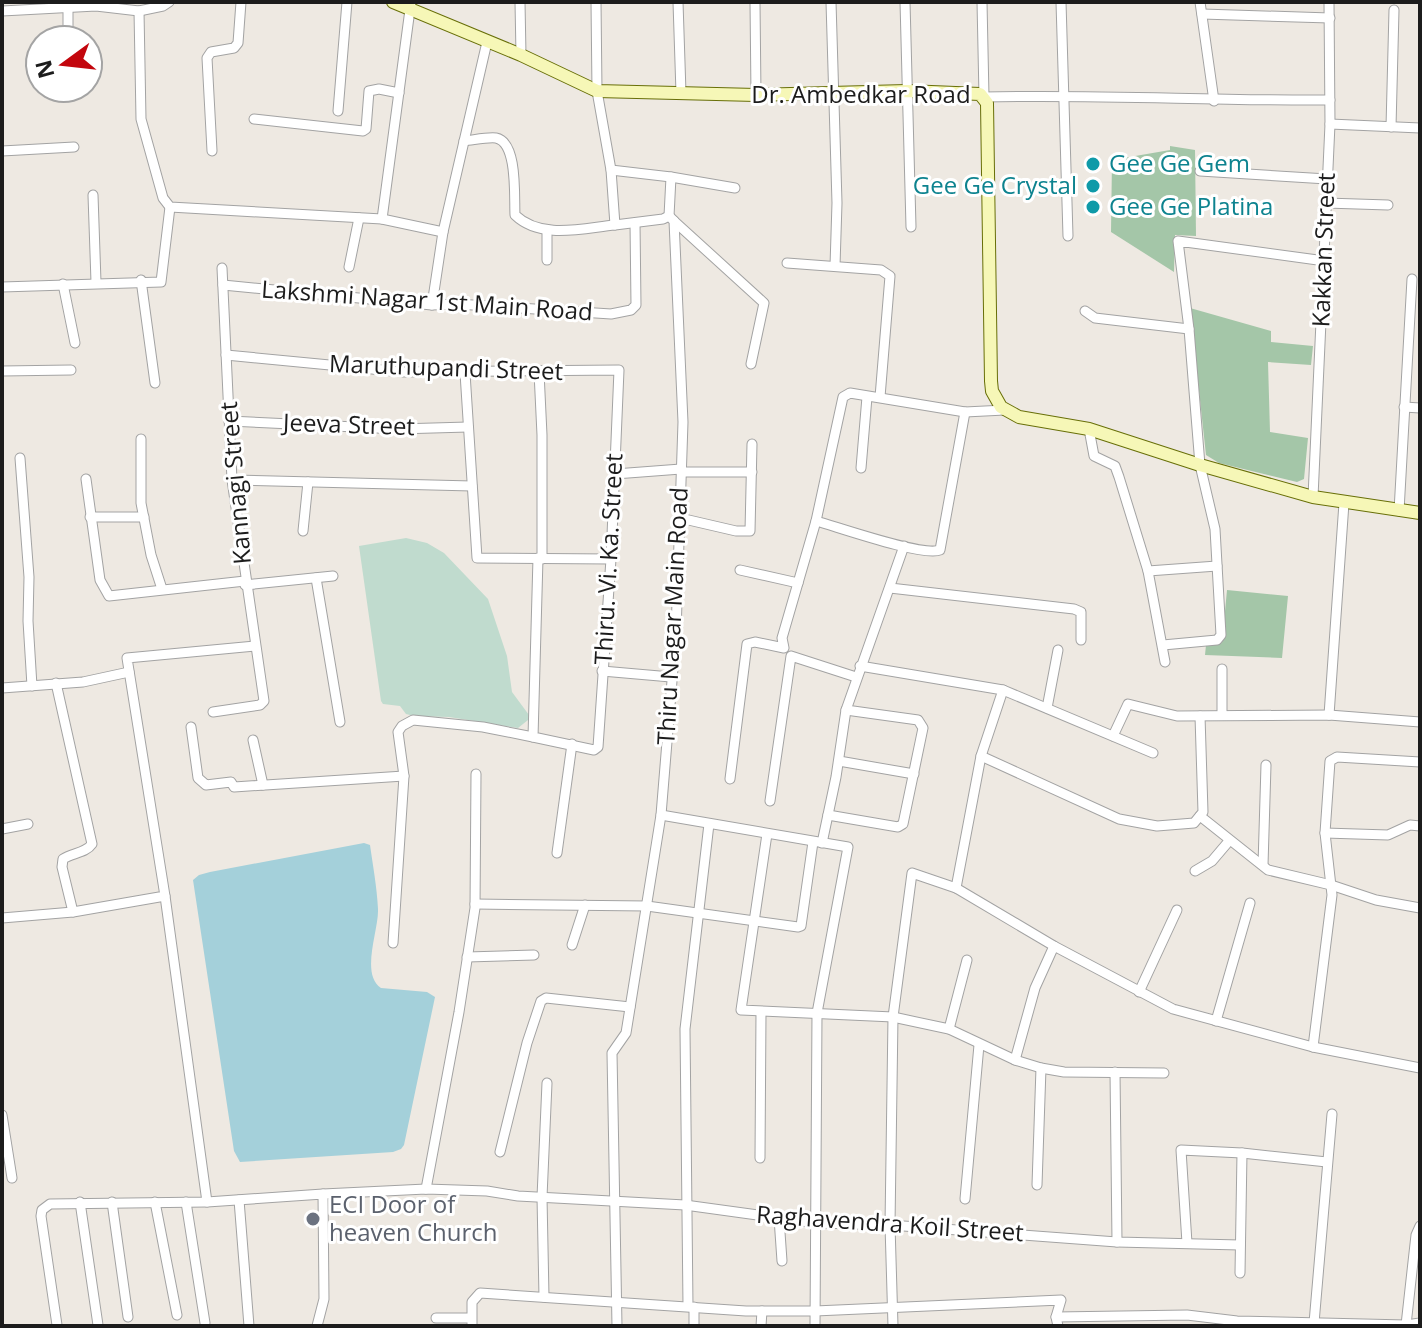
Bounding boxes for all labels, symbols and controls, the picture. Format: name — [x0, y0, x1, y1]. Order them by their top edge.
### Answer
north arrow — [24, 24, 104, 104]
text: N — [27, 57, 61, 82]
street label: Dr. Ambedkar Road — [751, 77, 971, 110]
place label: Gee Ge Gem — [1109, 146, 1250, 179]
marker: Gee Ge Gem — [1084, 155, 1102, 173]
place label: Gee Ge Crystal — [913, 168, 1077, 201]
street label: Kakkan Street — [1303, 172, 1342, 328]
marker: Gee Ge Crystal — [1084, 177, 1102, 195]
place label: Gee Ge Platina — [1109, 189, 1273, 222]
marker: Gee Ge Platina — [1084, 198, 1102, 216]
street label: Lakshmi Nagar 1st Main Road — [260, 271, 594, 328]
street label: Maruthupandi Street — [328, 346, 564, 387]
street label: Kannagi Street — [211, 400, 258, 566]
street label: Jeeva Street — [281, 405, 416, 442]
street label: Thiru. Vi. Ka. Street — [585, 452, 630, 665]
street label: Thiru Nagar Main Road — [648, 486, 695, 745]
place label: ECI Door of heaven Church — [329, 1187, 498, 1248]
street label: Raghavendra Koil Street — [755, 1197, 1025, 1248]
marker: ECI Door of heaven Church — [304, 1210, 322, 1228]

